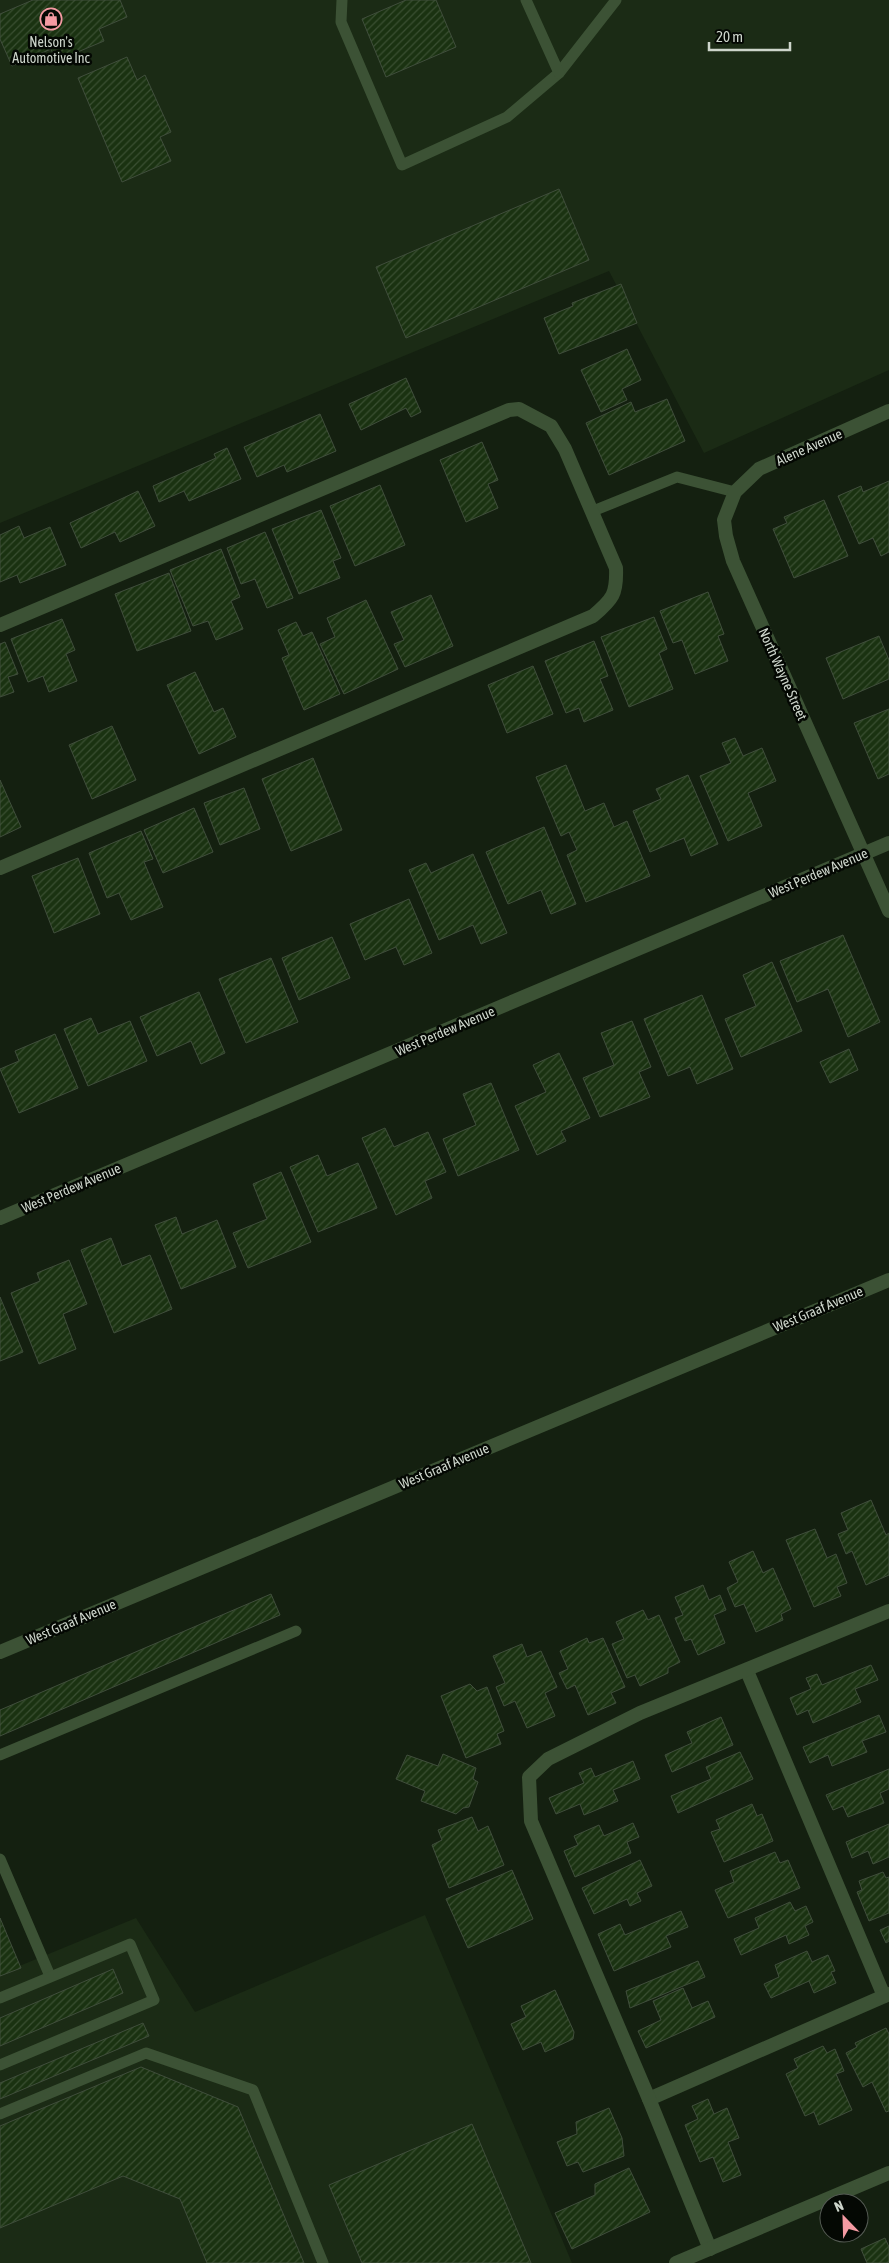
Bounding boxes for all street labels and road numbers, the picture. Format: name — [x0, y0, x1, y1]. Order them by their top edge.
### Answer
street label: Alene Avenue — [773, 425, 845, 469]
street label: North Wayne Street — [755, 625, 811, 723]
street label: West Perdew Avenue — [766, 845, 870, 901]
street label: West Perdew Avenue — [393, 1003, 497, 1059]
street label: West Perdew Avenue — [19, 1160, 123, 1216]
street label: West Graaf Avenue — [771, 1283, 865, 1335]
street label: West Graaf Avenue — [397, 1440, 491, 1492]
street label: West Graaf Avenue — [24, 1596, 118, 1648]

